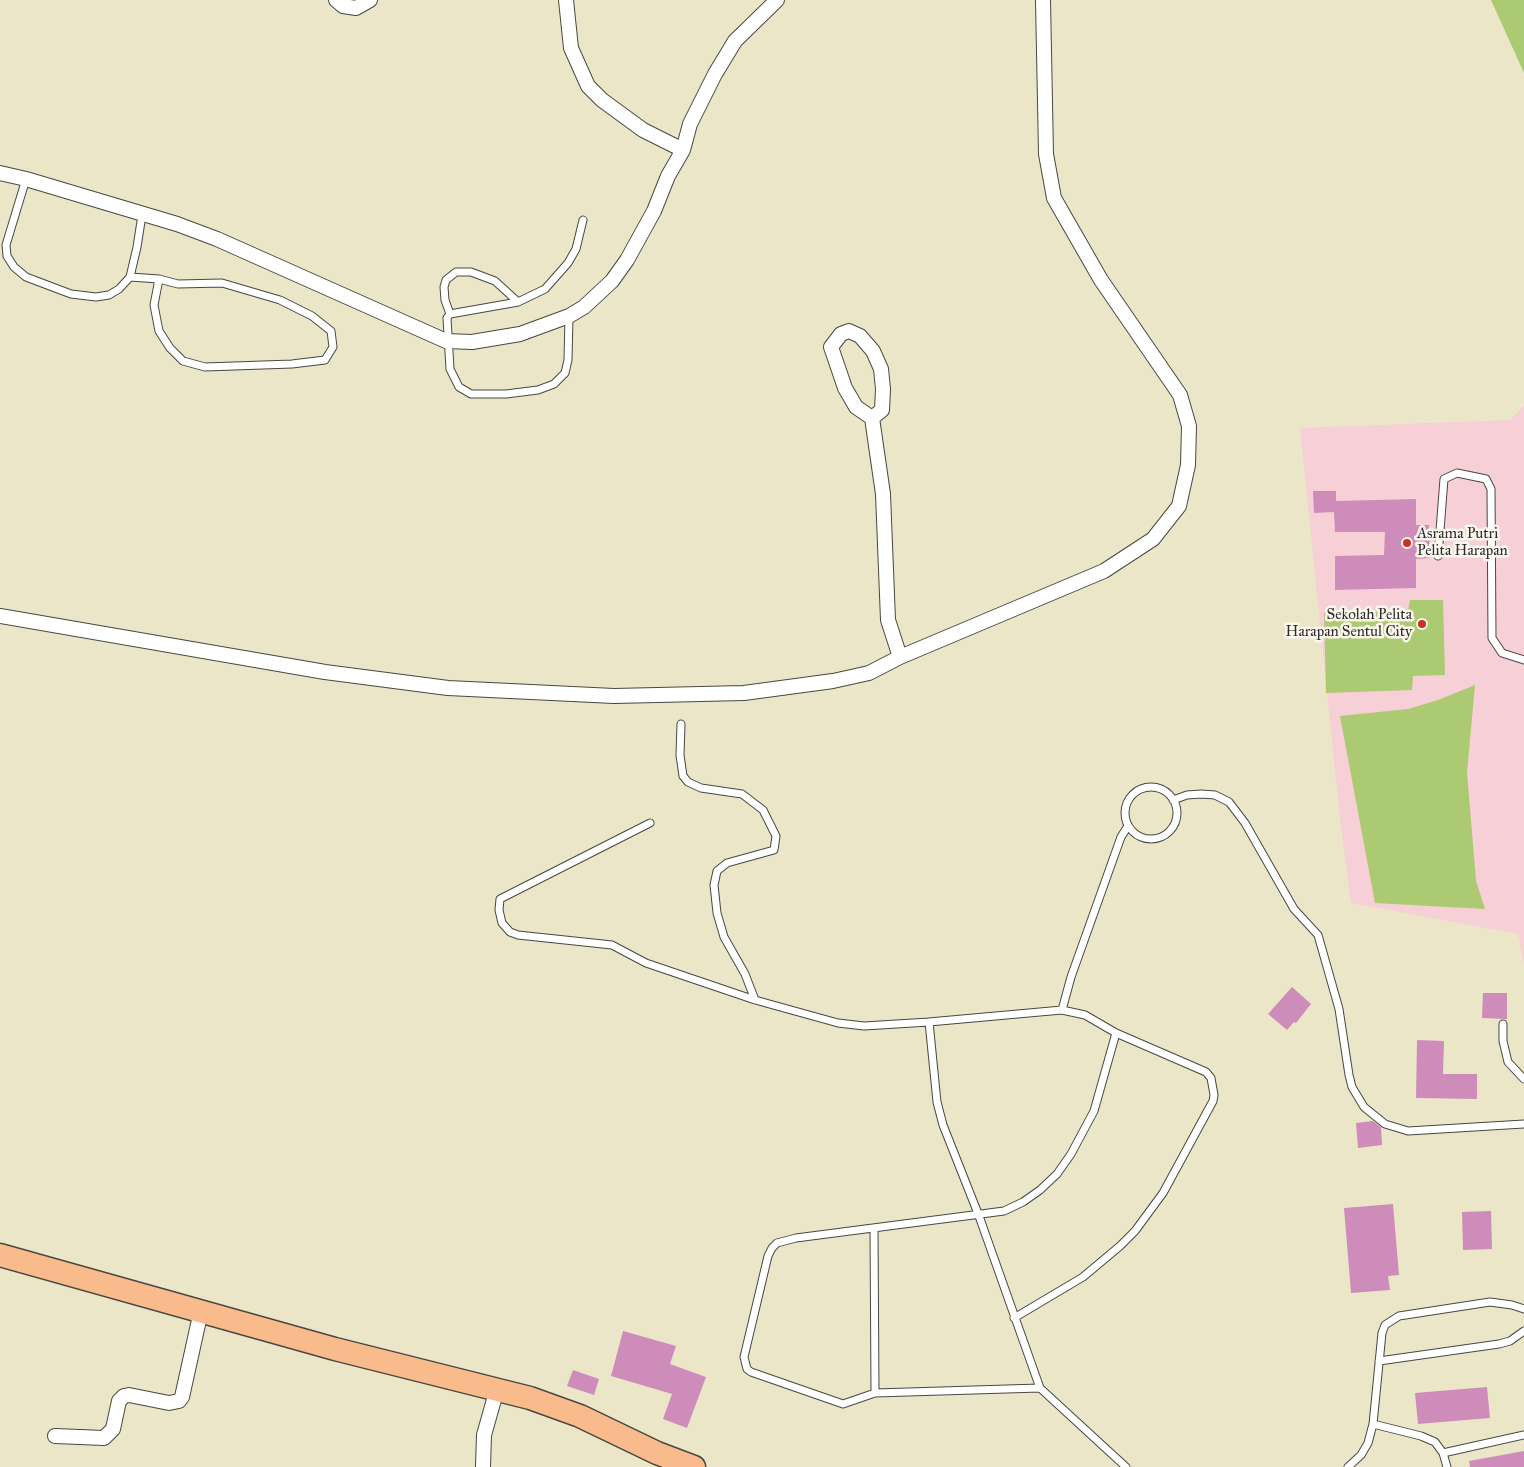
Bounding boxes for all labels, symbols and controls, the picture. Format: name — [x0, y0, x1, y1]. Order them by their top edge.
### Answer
place label: Asrama Putri Pelita Harapan — [1417, 525, 1508, 560]
marker: Asrama Putri Pelita Harapan — [1401, 537, 1413, 549]
place label: Sekolah Pelita Harapan Sentul City — [1285, 606, 1412, 641]
marker: Sekolah Pelita Harapan Sentul City — [1416, 618, 1428, 630]

